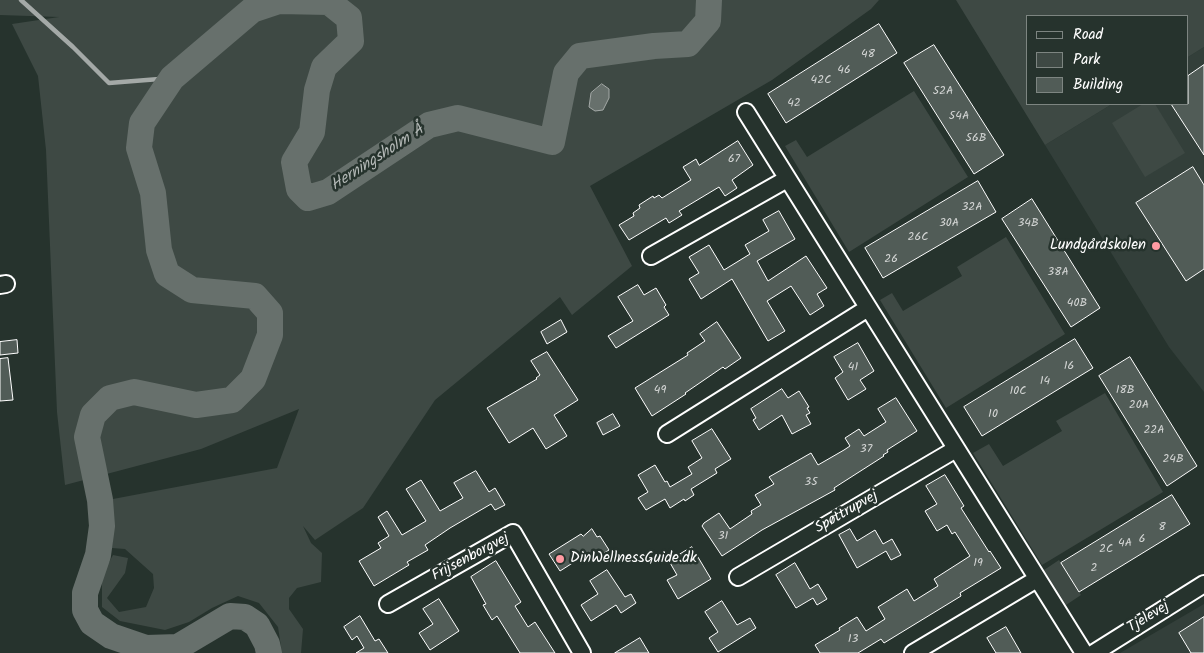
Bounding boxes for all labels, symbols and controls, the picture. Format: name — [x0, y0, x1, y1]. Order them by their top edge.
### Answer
legend — [1026, 15, 1189, 105]
text: Road — [1073, 23, 1103, 47]
house number: 48 — [861, 48, 875, 62]
text: Park — [1073, 48, 1100, 72]
house number: 46 — [837, 64, 851, 78]
text: Building — [1073, 73, 1123, 97]
house number: 42C — [811, 74, 831, 88]
house number: 52A — [933, 85, 953, 99]
house number: 42 — [787, 97, 801, 111]
house number: 54A — [949, 110, 969, 124]
water label: Herningsholm Å — [328, 122, 428, 196]
house number: 56B — [966, 132, 986, 146]
house number: 67 — [728, 153, 740, 167]
house number: 32A — [961, 201, 983, 215]
house number: 30A — [939, 217, 959, 231]
house number: 34B — [1017, 217, 1039, 231]
house number: 26C — [908, 231, 928, 245]
place label: Lundgårdskolen — [1050, 237, 1146, 255]
marker: Lundgårdskolen — [1150, 240, 1162, 252]
house number: 26 — [884, 253, 898, 267]
house number: 38A — [1047, 266, 1069, 280]
house number: 40B — [1067, 297, 1087, 311]
house number: 16 — [1064, 360, 1074, 374]
house number: 41 — [848, 361, 858, 375]
house number: 14 — [1040, 375, 1050, 389]
house number: 49 — [654, 384, 666, 398]
house number: 18B — [1116, 384, 1134, 398]
house number: 10C — [1010, 385, 1026, 399]
house number: 20A — [1129, 399, 1149, 413]
house number: 10 — [988, 408, 998, 422]
house number: 22A — [1143, 424, 1165, 438]
house number: 37 — [860, 443, 872, 457]
house number: 24B — [1162, 453, 1184, 467]
house number: 35 — [804, 476, 818, 490]
street label: Spøttrupvej — [812, 488, 882, 538]
house number: 8 — [1158, 521, 1166, 535]
street label: Frijsenborgvej — [429, 530, 513, 586]
house number: 31 — [718, 530, 728, 544]
house number: 6 — [1139, 533, 1145, 547]
house number: 4A — [1118, 537, 1132, 551]
house number: 2C — [1099, 543, 1113, 557]
place label: DinWellnessGuide.dk — [570, 550, 697, 568]
marker: DinWellnessGuide.dk — [554, 553, 566, 565]
house number: 19 — [973, 557, 983, 571]
house number: 2 — [1091, 562, 1097, 576]
street label: Tjelevej — [1125, 598, 1173, 638]
house number: 13 — [848, 633, 858, 647]

